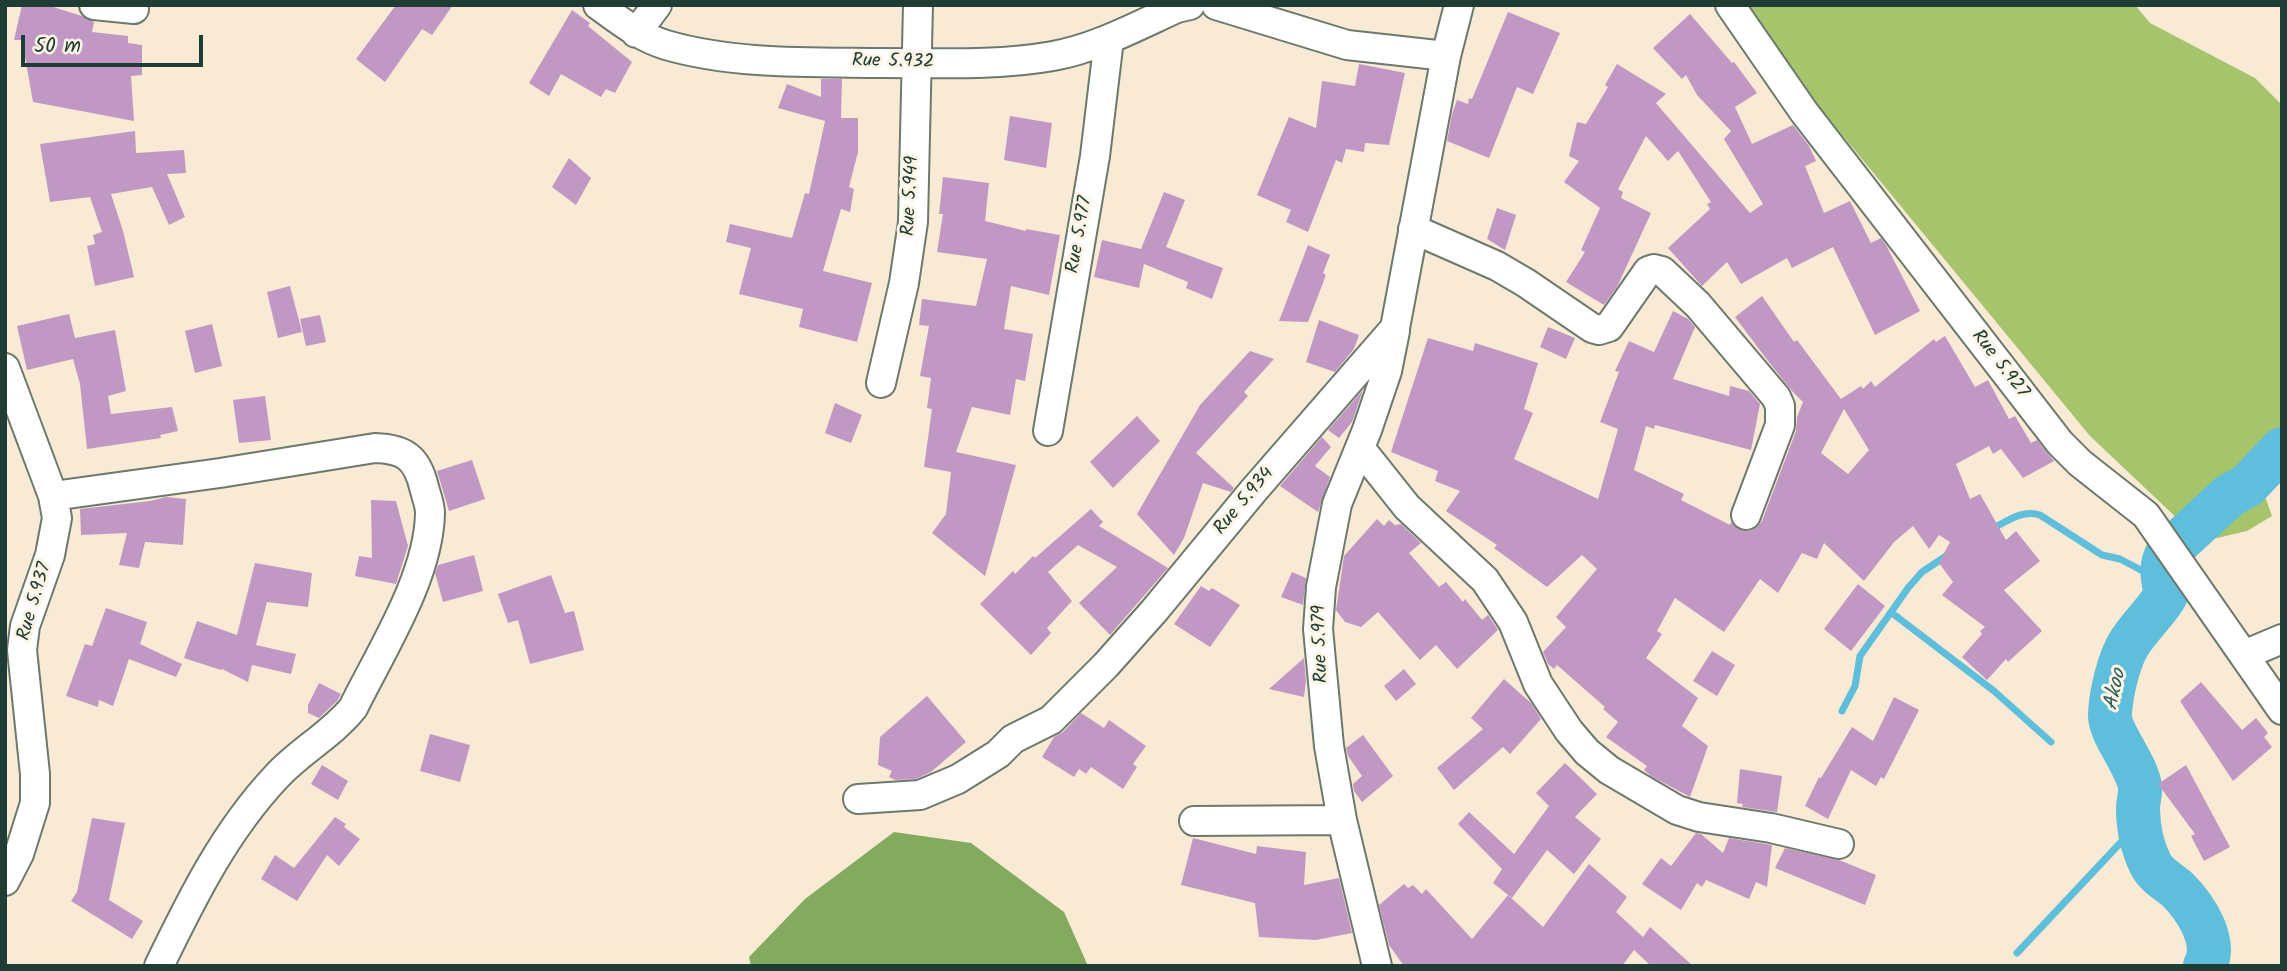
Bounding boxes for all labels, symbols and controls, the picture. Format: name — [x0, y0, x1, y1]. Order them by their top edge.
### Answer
scale bar — [24, 21, 206, 65]
text: 50 m — [34, 30, 81, 63]
street label: Rue 5.932 — [852, 51, 934, 75]
street label: Rue 5.949 — [899, 155, 925, 237]
street label: Rue 5.977 — [1063, 195, 1099, 275]
street label: Rue 5.927 — [1965, 326, 2033, 404]
street label: Rue 5.934 — [1210, 463, 1280, 541]
street label: Rue 5.937 — [14, 560, 58, 644]
street label: Rue 5.979 — [1309, 604, 1335, 684]
water label: Akoo — [2100, 667, 2134, 713]

